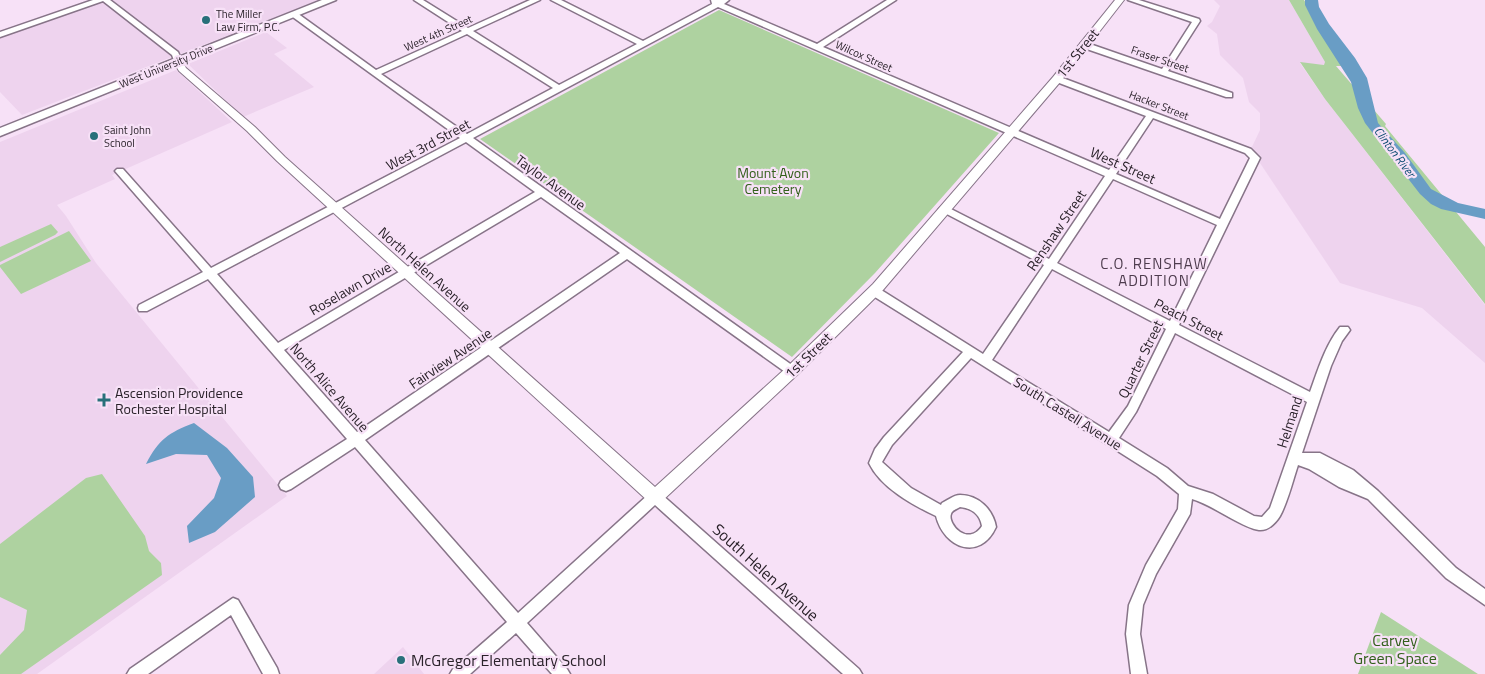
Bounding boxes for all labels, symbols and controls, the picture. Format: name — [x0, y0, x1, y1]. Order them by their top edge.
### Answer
place label: The Miller Law Firm, P.C. — [216, 6, 280, 35]
street label: West 4th Street — [401, 11, 475, 55]
marker: The Miller Law Firm, P.C. — [200, 14, 212, 26]
street label: 1st Street — [1050, 24, 1104, 82]
street label: Wilcox Street — [833, 36, 895, 76]
street label: West University Drive — [117, 40, 216, 92]
street label: Fraser Street — [1129, 42, 1191, 76]
street label: Hacker Street — [1127, 86, 1191, 124]
street label: West 3rd Street — [382, 113, 474, 175]
place label: Saint John School — [104, 122, 151, 151]
water label: Clinton River — [1370, 123, 1422, 183]
marker: Saint John School — [88, 130, 100, 142]
street label: West Street — [1087, 141, 1159, 189]
street label: Taylor Avenue — [512, 149, 590, 215]
park label: Mount Avon Cemetery — [737, 162, 809, 199]
street label: Renshaw Street — [1021, 185, 1091, 275]
street label: North Helen Avenue — [374, 222, 476, 316]
district label: C.O. RENSHAW ADDITION — [1100, 252, 1208, 292]
street label: Roselawn Drive — [305, 256, 395, 320]
street label: Peach Street — [1151, 293, 1227, 345]
street label: Quarter Street — [1112, 316, 1168, 402]
street label: Fairview Avenue — [404, 322, 496, 394]
street label: 1st Street — [780, 327, 836, 383]
street label: North Alice Avenue — [285, 338, 375, 436]
street label: South Castell Avenue — [1010, 371, 1126, 455]
place label: Ascension Providence Rochester Hospital — [115, 382, 243, 419]
marker: Ascension Providence Rochester Hospital — [97, 393, 111, 407]
street label: Helmand — [1271, 393, 1307, 451]
street label: South Helen Avenue — [707, 518, 825, 626]
park label: Carvey Green Space — [1353, 628, 1437, 670]
place label: McGregor Elementary School — [411, 648, 606, 672]
marker: McGregor Elementary School — [395, 654, 407, 666]

